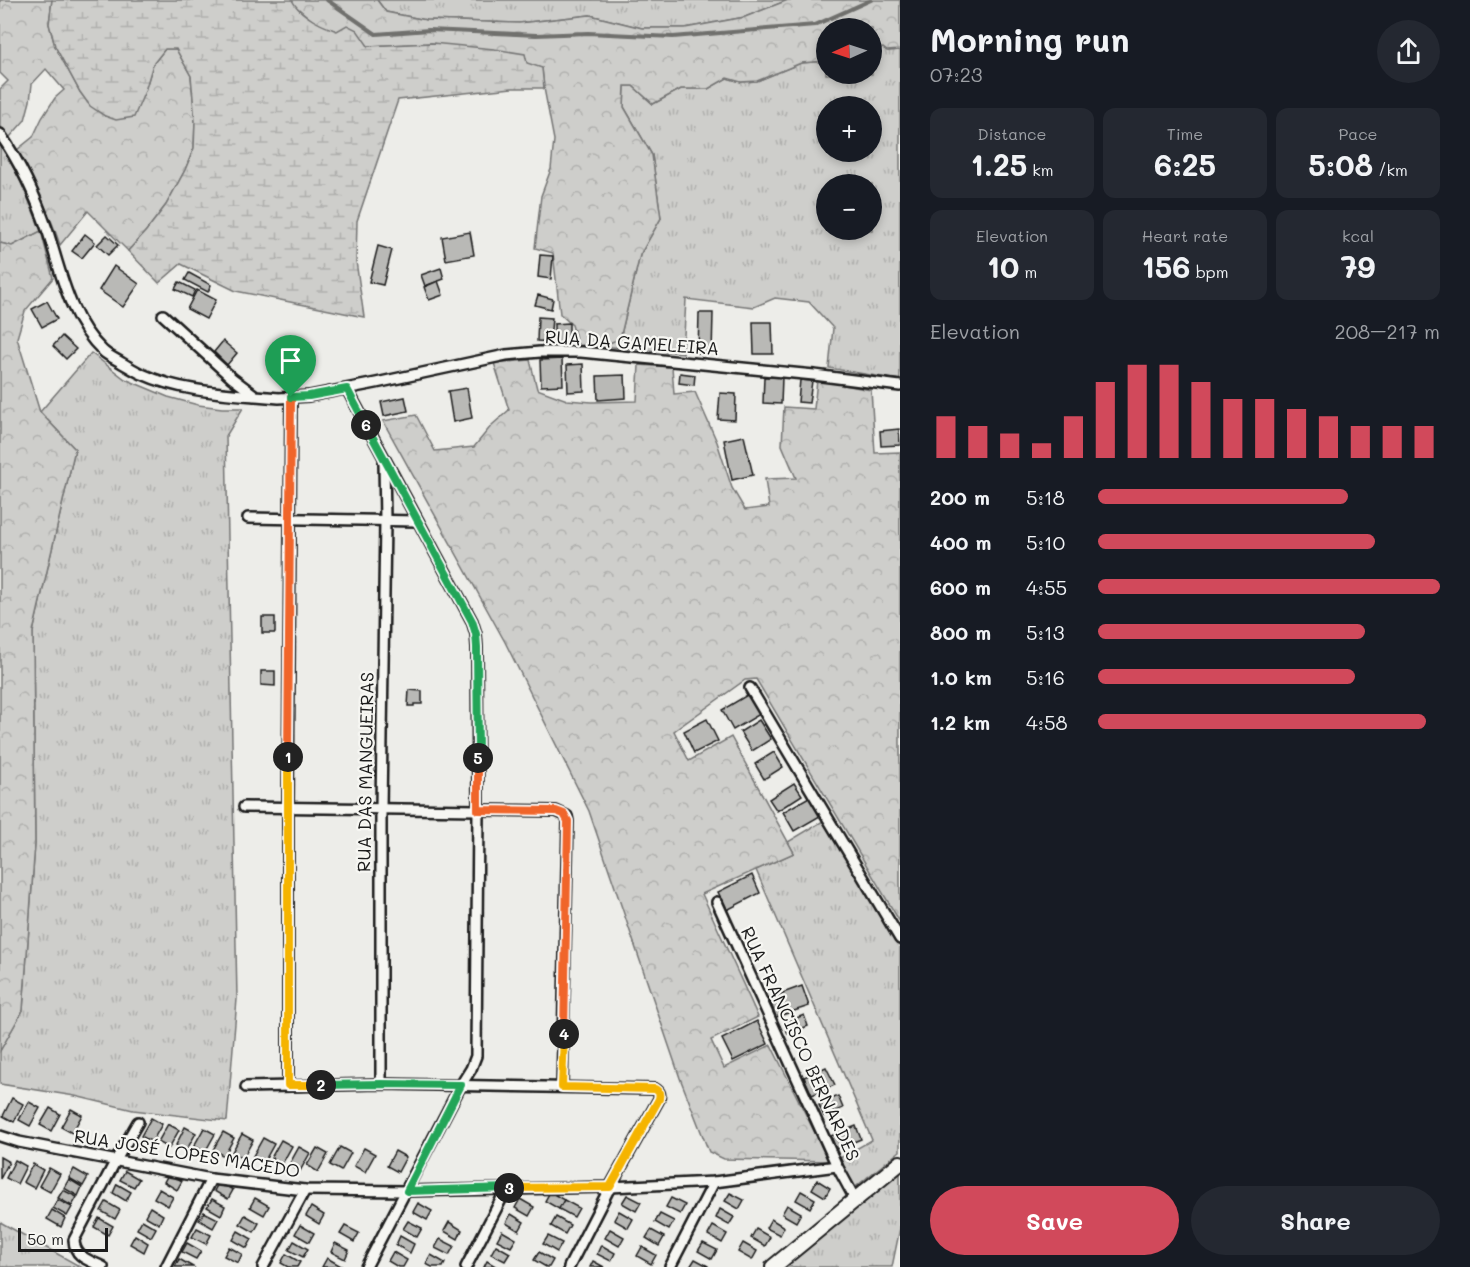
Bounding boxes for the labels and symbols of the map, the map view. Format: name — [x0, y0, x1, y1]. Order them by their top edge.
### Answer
north arrow — [816, 18, 882, 84]
street label: RUA DA GAMELEIRA — [544, 324, 720, 360]
pin — [265, 335, 316, 397]
pin: 6 — [351, 410, 381, 440]
street label: RUA DAS MANGUEIRAS — [351, 672, 379, 872]
pin: 1 — [273, 742, 303, 772]
pin: 5 — [463, 743, 493, 773]
street label: RUA FRANCISCO BERNARDES — [736, 923, 866, 1165]
pin: 4 — [549, 1019, 579, 1049]
pin: 2 — [306, 1070, 336, 1100]
street label: RUA JOSÉ LOPES MACEDO — [72, 1123, 302, 1183]
pin: 3 — [494, 1173, 524, 1203]
scale bar — [18, 1225, 108, 1252]

